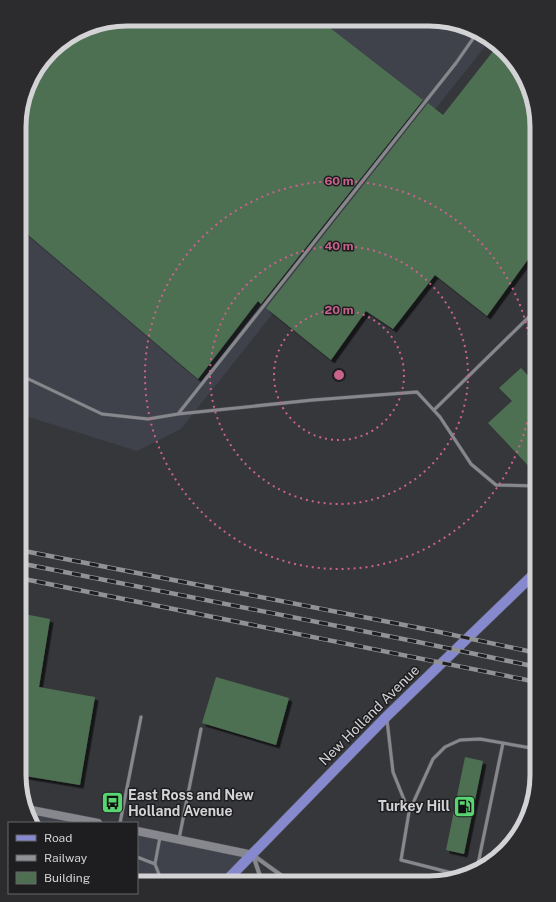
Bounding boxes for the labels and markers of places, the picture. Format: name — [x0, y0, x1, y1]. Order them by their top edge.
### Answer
centre of rings — [332, 368, 346, 382]
place label: East Ross and New Holland Avenue — [128, 787, 254, 819]
bus stop icon: East Ross and New Holland Avenue — [100, 790, 126, 816]
fuel station icon: Turkey Hill — [452, 793, 478, 819]
place label: Turkey Hill — [378, 798, 450, 814]

